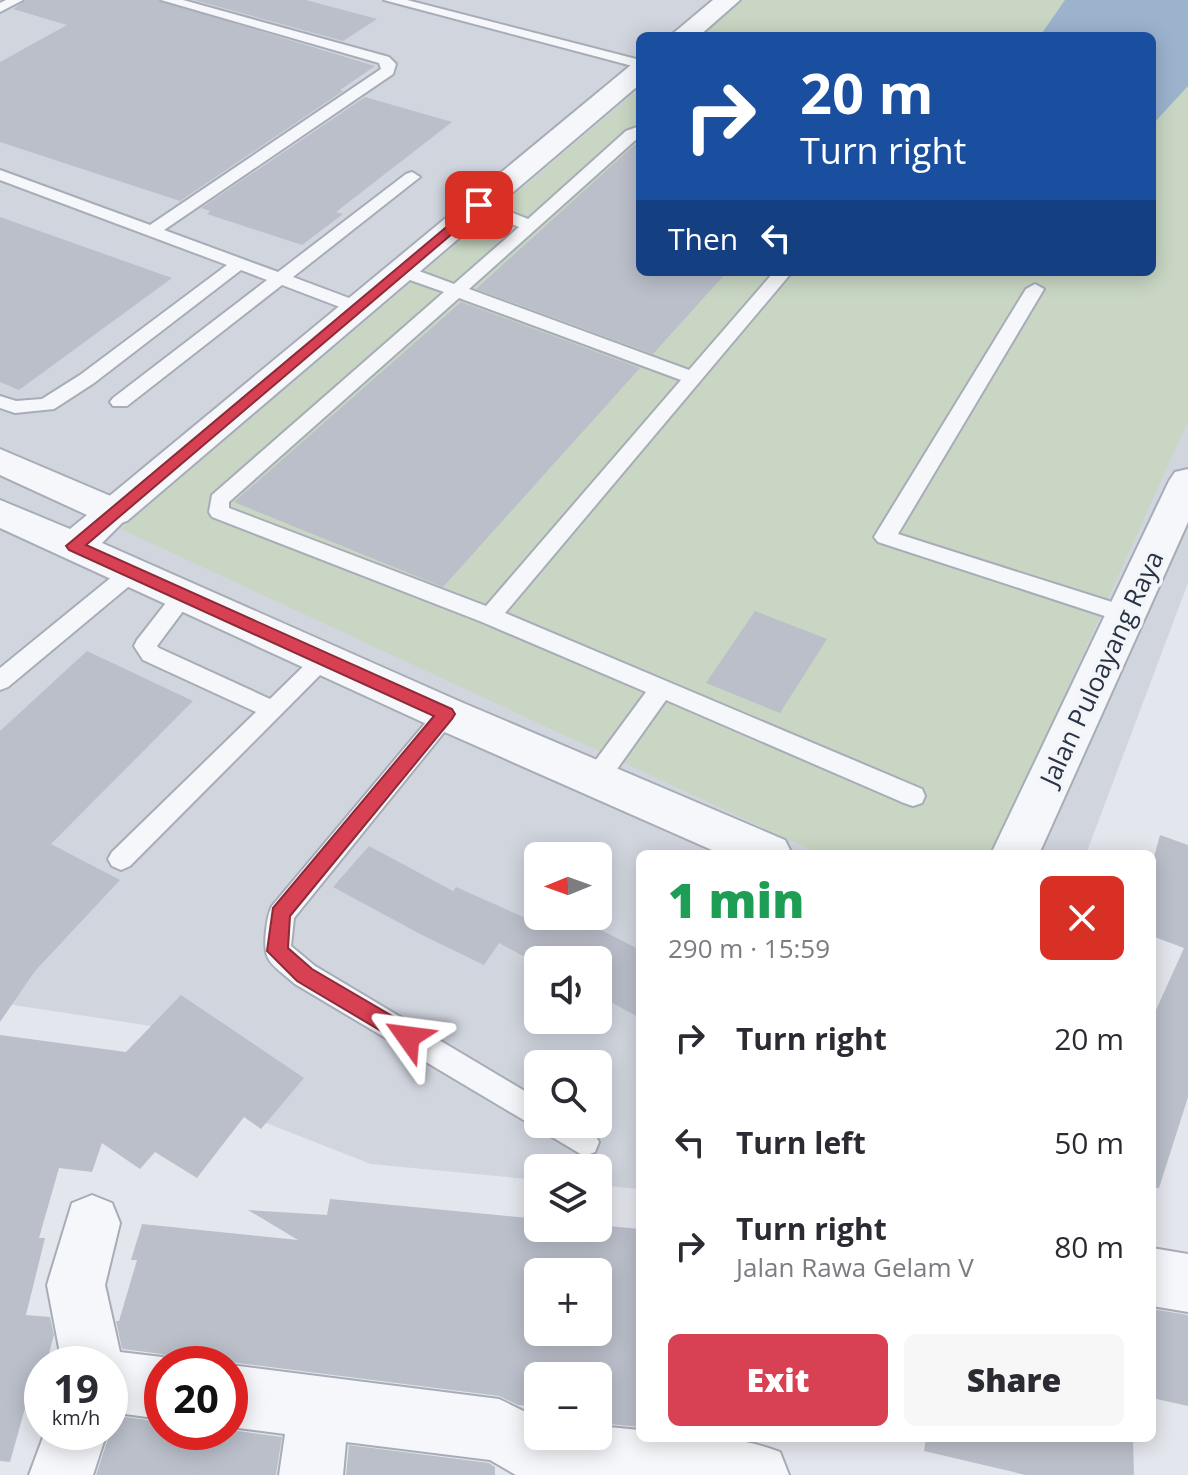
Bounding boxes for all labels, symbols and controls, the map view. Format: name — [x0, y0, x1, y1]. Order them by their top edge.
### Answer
text: 20 m — [800, 54, 934, 130]
icon: right — [668, 64, 772, 168]
text: Turn right — [800, 126, 966, 175]
pin — [445, 171, 513, 239]
icon: arrive — [457, 183, 501, 227]
icon: left — [754, 216, 798, 260]
text: Then — [668, 218, 738, 259]
street label: Jalan Puloayang Raya — [1029, 545, 1171, 794]
north arrow — [524, 842, 612, 930]
map controls — [524, 842, 612, 1450]
text: 1 min — [668, 867, 804, 932]
button: close — [1040, 876, 1124, 960]
text: 290 m · 15:59 — [668, 930, 830, 966]
button: sound — [524, 946, 612, 1034]
position arrow — [366, 995, 450, 1079]
icon: right — [668, 1016, 712, 1060]
text: Turn right — [736, 1018, 887, 1059]
text: 20 m — [1054, 1018, 1124, 1059]
button: search — [524, 1050, 612, 1138]
icon: left — [668, 1120, 712, 1164]
text: Turn left — [736, 1122, 866, 1163]
text: 50 m — [1054, 1122, 1124, 1163]
button: layers — [524, 1154, 612, 1242]
text: Turn right — [736, 1208, 887, 1249]
icon: right — [668, 1224, 712, 1268]
text: 80 m — [1054, 1226, 1124, 1267]
text: Jalan Rawa Gelam V — [736, 1249, 974, 1285]
button: + — [524, 1258, 612, 1346]
button: Exit — [668, 1334, 888, 1426]
button: Share — [904, 1334, 1124, 1426]
speed limit sign: 20 — [144, 1346, 248, 1450]
text: 19 — [53, 1360, 99, 1415]
button: − — [524, 1362, 612, 1450]
text: km/h — [52, 1404, 100, 1431]

